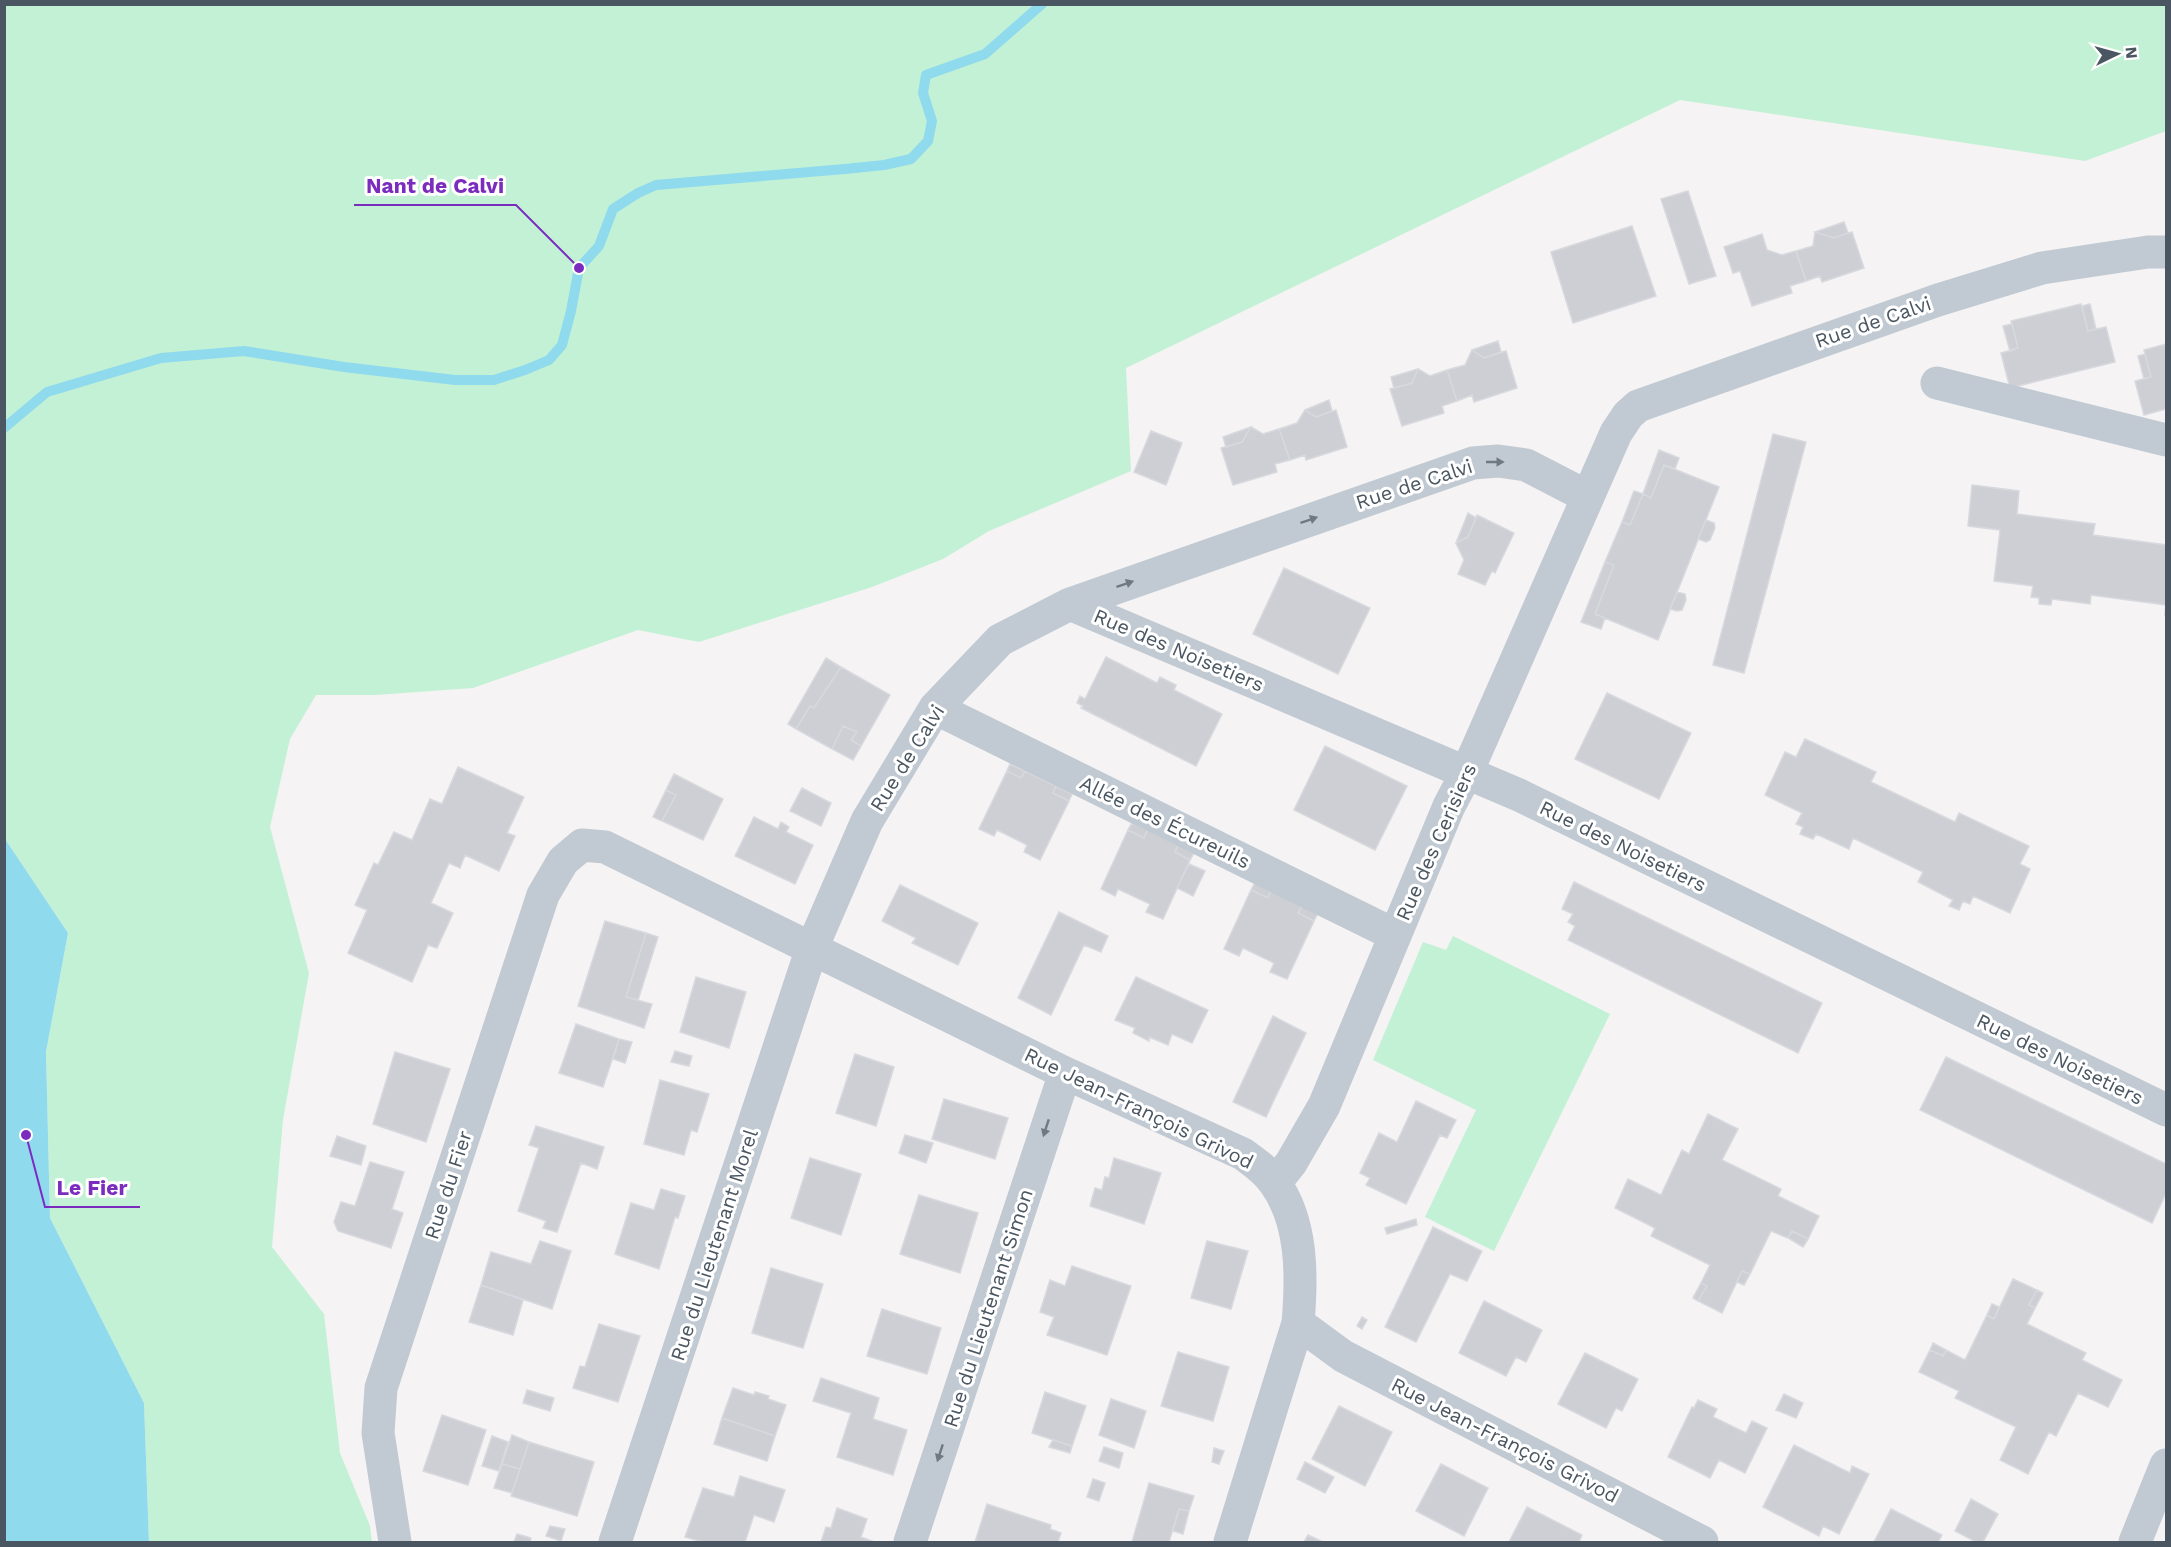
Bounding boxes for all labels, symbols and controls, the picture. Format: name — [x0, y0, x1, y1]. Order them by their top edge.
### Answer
north arrow — [2087, 24, 2147, 84]
text: N — [2121, 46, 2141, 59]
callout: Nant de Calvi — [354, 166, 516, 205]
text: Nant de Calvi — [366, 173, 504, 198]
street label: Rue de Calvi — [1812, 291, 1934, 353]
street label: Rue de Calvi — [1353, 454, 1475, 514]
one-way arrow — [1485, 457, 1504, 467]
one-way arrow — [1301, 514, 1319, 524]
one-way arrow — [1117, 579, 1135, 589]
street label: Rue des Noisetiers — [1090, 603, 1268, 697]
street label: Rue de Calvi — [865, 700, 949, 816]
street label: Rue des Cerisiers — [1391, 760, 1481, 924]
street label: Allée des Écureuils — [1076, 770, 1254, 874]
street label: Rue des Noisetiers — [1536, 795, 1710, 897]
street label: Rue des Noisetiers — [1973, 1008, 2147, 1110]
street label: Rue Jean-François Grivod — [1021, 1042, 1257, 1174]
one-way arrow — [1041, 1119, 1051, 1137]
street label: Rue du Lieutenant Morel — [665, 1126, 763, 1364]
street label: Rue du Fier — [419, 1128, 477, 1242]
callout: Le Fier — [45, 1168, 140, 1207]
text: Le Fier — [57, 1175, 127, 1200]
street label: Rue du Lieutenant Simon — [938, 1186, 1038, 1430]
street label: Rue Jean-François Grivod — [1387, 1372, 1623, 1508]
one-way arrow — [934, 1444, 944, 1462]

